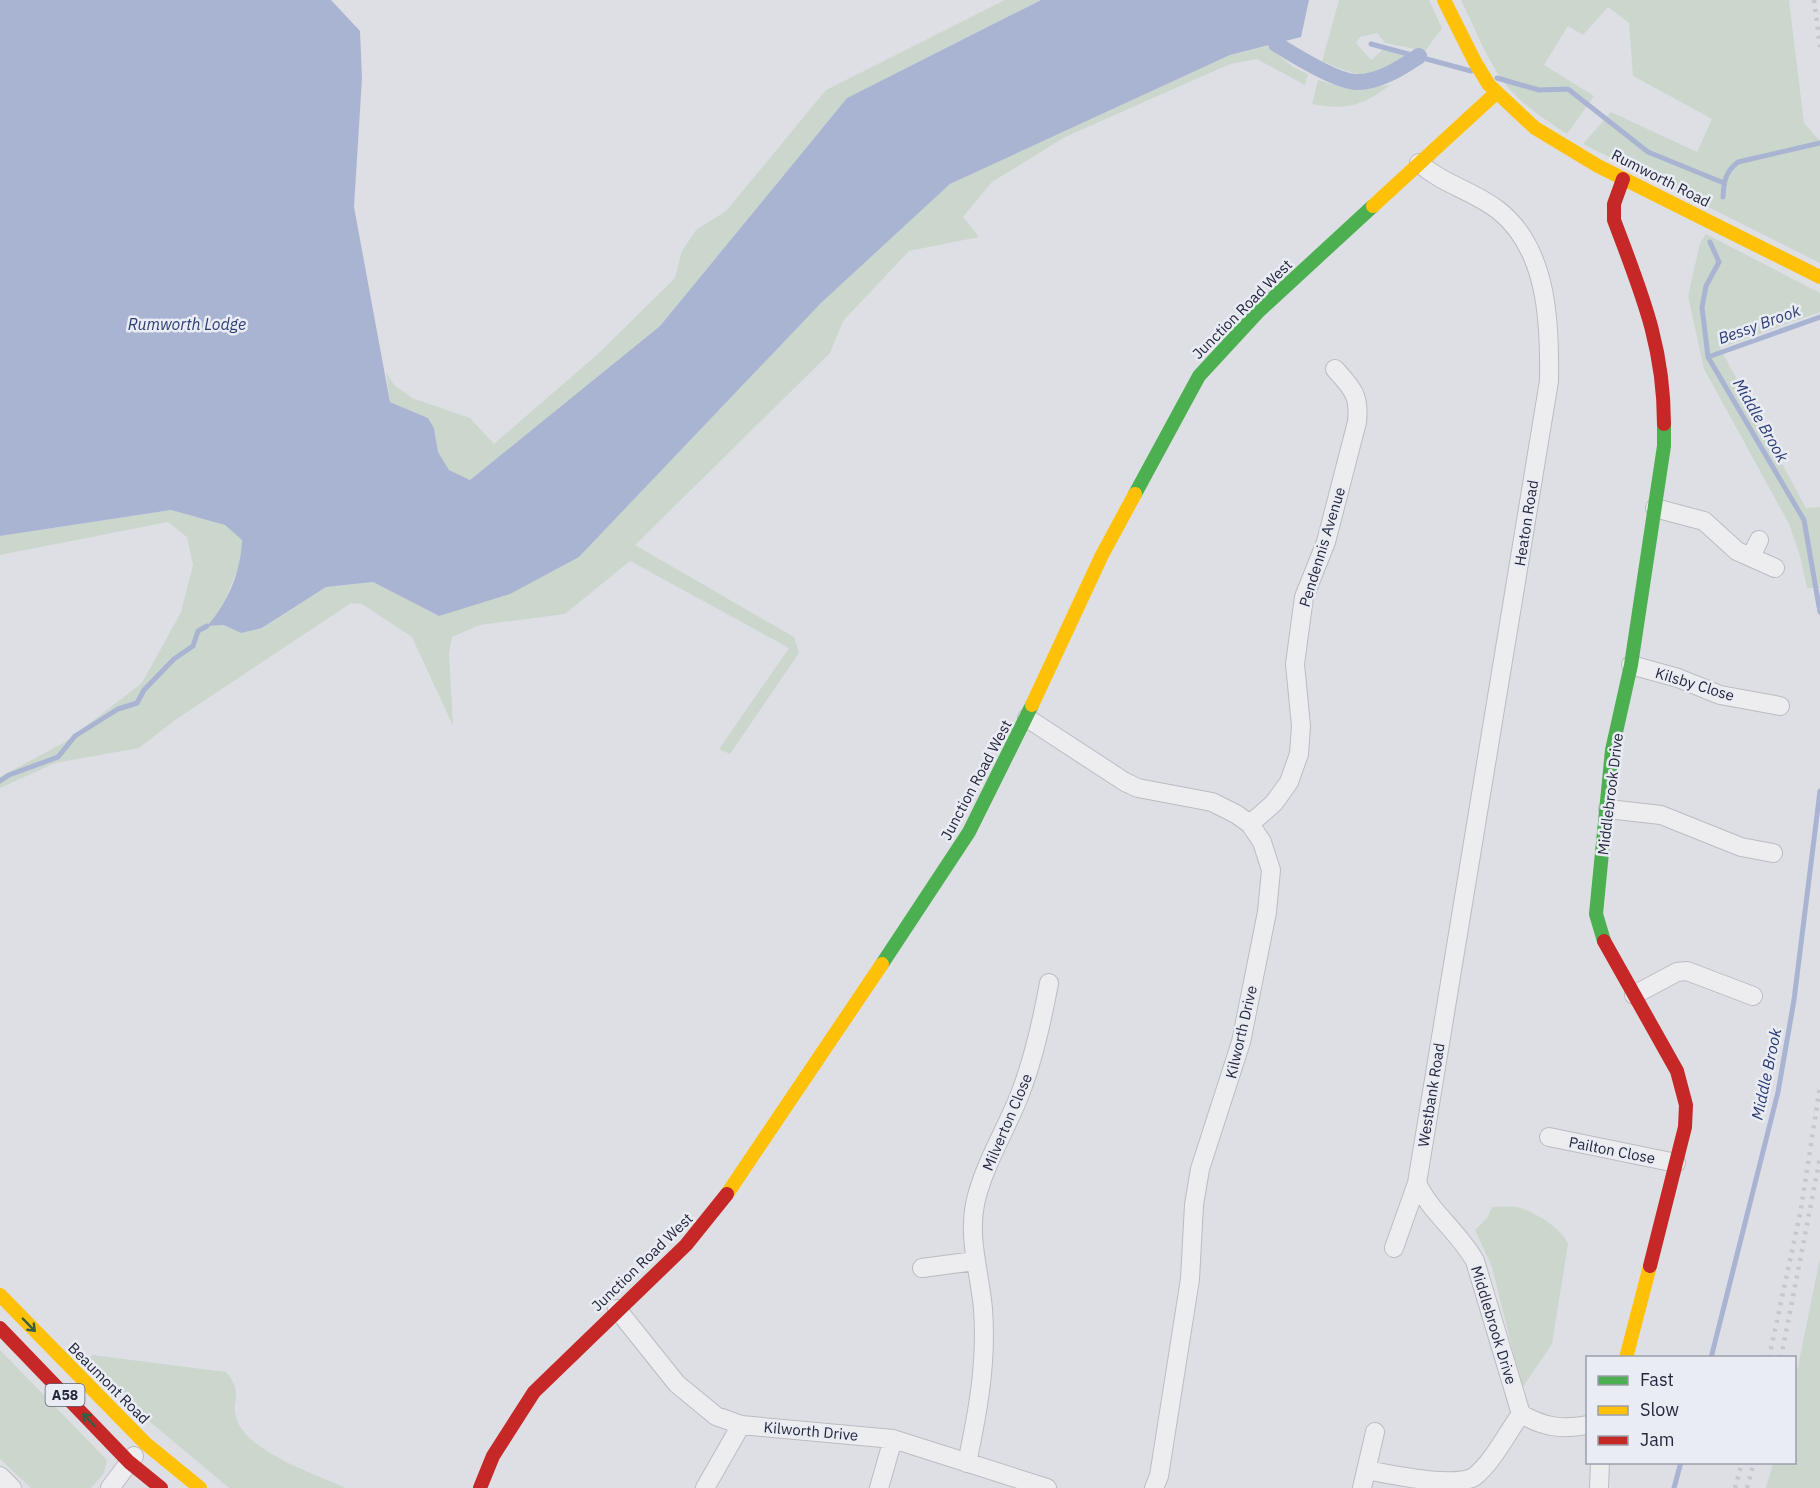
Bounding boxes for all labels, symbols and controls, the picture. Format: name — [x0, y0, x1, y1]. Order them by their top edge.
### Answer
street label: Rumworth Road — [1608, 145, 1714, 211]
street label: Junction Road West — [1188, 255, 1296, 363]
water label: Bessy Brook — [1715, 300, 1803, 348]
water label: Rumworth Lodge — [128, 314, 246, 334]
water label: Middle Brook — [1729, 375, 1793, 466]
street label: Heaton Road — [1510, 479, 1542, 567]
street label: Pendennis Avenue — [1295, 485, 1349, 609]
street label: Kilsby Close — [1653, 663, 1737, 705]
street label: Junction Road West — [936, 717, 1016, 843]
street label: Middlebrook Drive — [1593, 732, 1627, 856]
street label: Kilworth Drive — [1221, 984, 1261, 1080]
water label: Middle Brook — [1747, 1026, 1786, 1122]
street label: Westbank Road — [1413, 1042, 1449, 1148]
street label: Milverton Close — [978, 1070, 1036, 1174]
street label: Pailton Close — [1567, 1132, 1657, 1168]
street label: Junction Road West — [587, 1209, 697, 1315]
street label: Middlebrook Drive — [1467, 1263, 1521, 1387]
one-way arrow — [22, 1317, 36, 1332]
street label: Beaumont Road — [64, 1338, 154, 1428]
legend — [1586, 1356, 1796, 1464]
text: Fast — [1640, 1368, 1674, 1391]
road number: A58 — [46, 1384, 84, 1406]
text: Slow — [1640, 1398, 1679, 1421]
one-way arrow — [82, 1413, 96, 1428]
street label: Kilworth Drive — [763, 1417, 859, 1445]
text: Jam — [1640, 1428, 1675, 1451]

